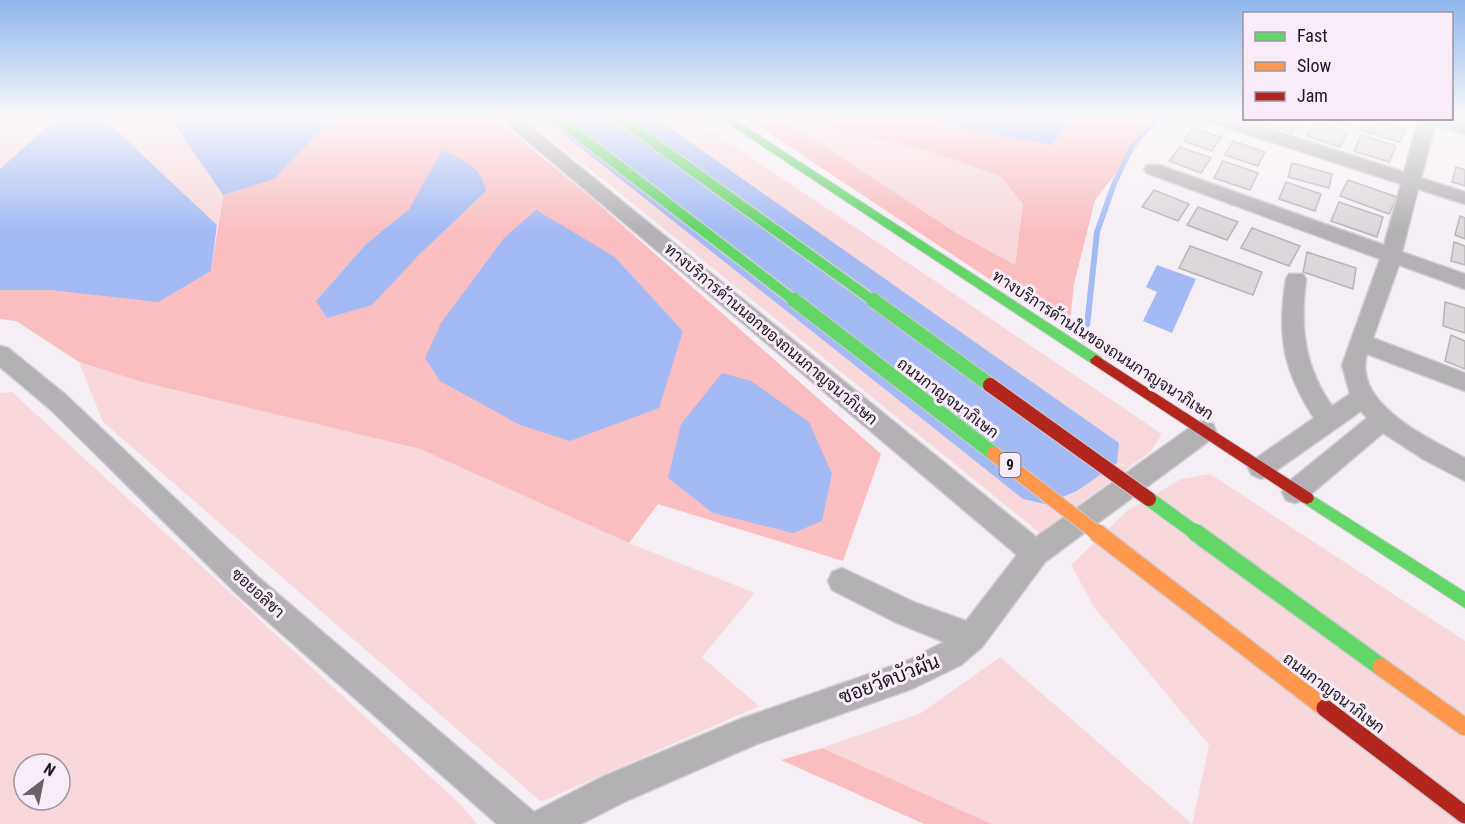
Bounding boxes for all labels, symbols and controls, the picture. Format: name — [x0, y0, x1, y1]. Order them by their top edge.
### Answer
legend — [1243, 12, 1453, 120]
text: Fast — [1297, 25, 1328, 46]
text: Slow — [1297, 55, 1332, 76]
text: Jam — [1297, 85, 1328, 106]
street label: ทางบริการด้านนอกของถนนกาญจนาภิเษก — [661, 238, 882, 429]
street label: ทางบริการด้านในของถนนกาญจนาภิเษก — [989, 265, 1218, 424]
street label: ถนนกาญจนาภิเษก — [894, 354, 1002, 442]
road number: 9 — [1000, 453, 1020, 477]
street label: ซอยอลิชา — [228, 564, 288, 622]
street label: ซอยวัดบัวผัน — [835, 649, 943, 709]
street label: ถนนกาญจนาภิเษก — [1280, 649, 1388, 737]
north arrow — [12, 752, 72, 812]
text: N — [40, 759, 59, 780]

